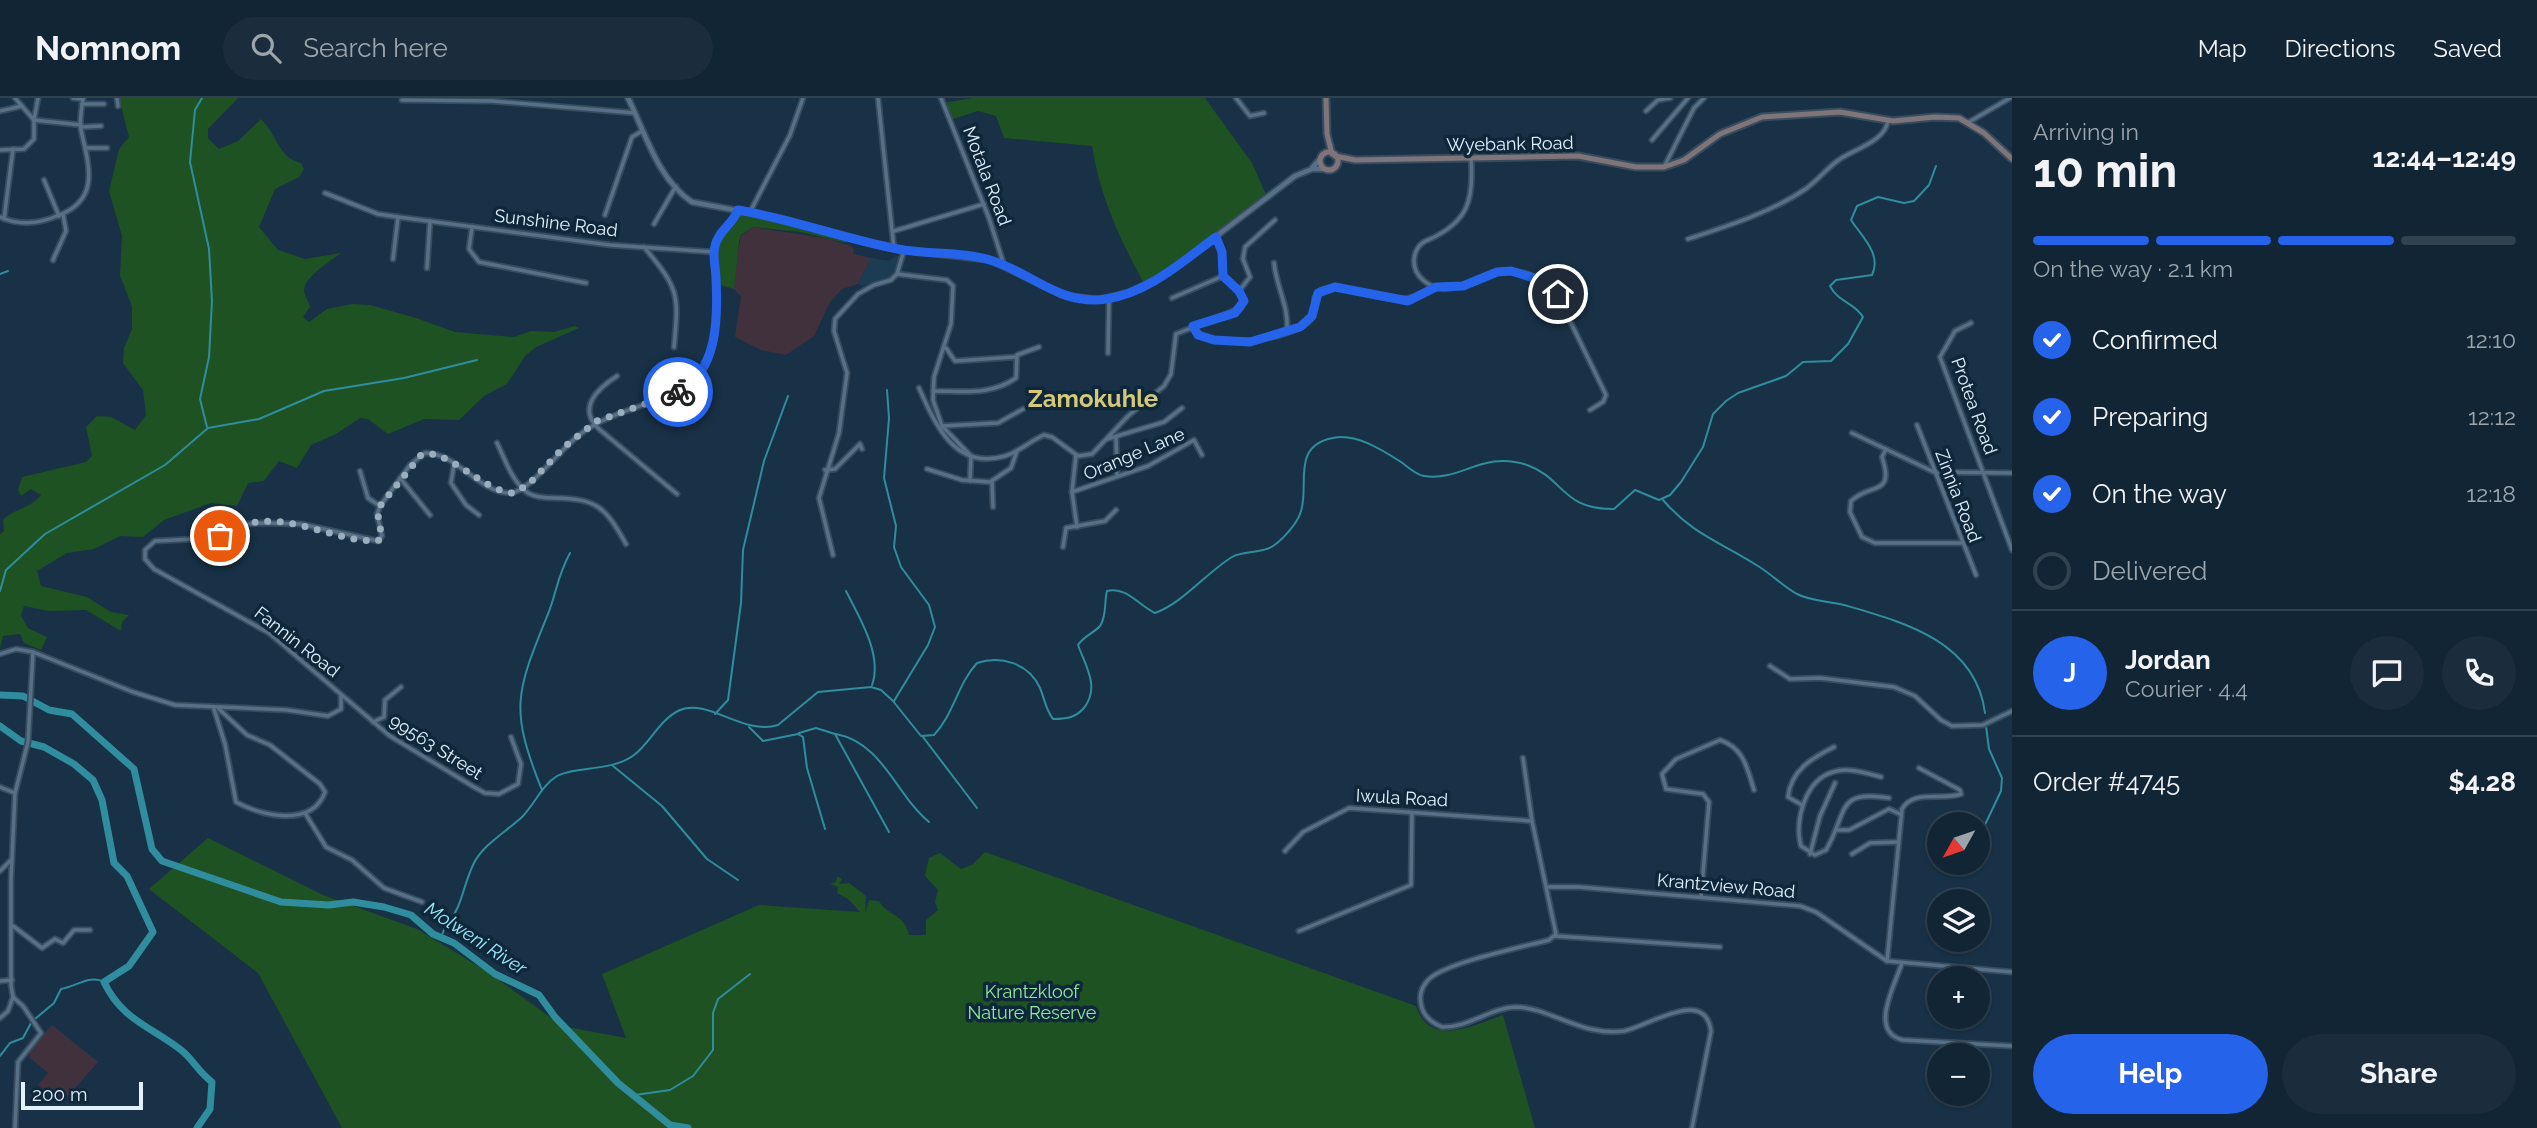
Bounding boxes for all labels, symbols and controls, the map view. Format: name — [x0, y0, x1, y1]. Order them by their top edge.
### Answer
search box — [223, 17, 713, 80]
text: Nomnom — [35, 29, 181, 68]
icon: search — [247, 29, 285, 67]
text: Search here — [303, 33, 448, 63]
text: Map — [2198, 34, 2247, 63]
text: Directions — [2285, 34, 2395, 63]
text: Saved — [2433, 34, 2502, 63]
text: Arriving in — [2033, 118, 2139, 145]
street label: Motala Road — [959, 123, 1016, 228]
street label: Wyebank Road — [1446, 132, 1574, 155]
text: 12:44–12:49 — [2373, 143, 2516, 173]
text: 10 min — [2033, 144, 2177, 198]
street label: Sunshine Road — [493, 205, 619, 240]
text: On the way · 2.1 km — [2033, 255, 2233, 282]
pin — [1528, 264, 1588, 324]
icon: home — [1539, 275, 1577, 313]
icon: check — [2033, 321, 2071, 359]
text: Confirmed — [2092, 325, 2218, 355]
text: 12:10 — [2466, 326, 2516, 353]
street label: Protea Road — [1947, 354, 2002, 457]
courier — [643, 357, 713, 427]
icon: bike — [659, 373, 697, 411]
district label: Zamokuhle — [1028, 384, 1158, 413]
icon: check — [2033, 398, 2071, 436]
text: Preparing — [2092, 402, 2208, 432]
text: 12:12 — [2468, 403, 2516, 430]
street label: Orange Lane — [1080, 423, 1188, 484]
street label: Zinnia Road — [1931, 446, 1986, 545]
icon: check — [2033, 475, 2071, 513]
text: On the way — [2092, 479, 2227, 509]
text: 12:18 — [2466, 480, 2516, 507]
pin — [190, 506, 250, 566]
icon: bag — [201, 517, 239, 555]
text: Delivered — [2092, 556, 2207, 586]
street label: Fannin Road — [250, 602, 344, 681]
button: chat — [2350, 636, 2424, 710]
button: phone — [2442, 636, 2516, 710]
text: Jordan — [2125, 645, 2211, 675]
text: J — [2064, 658, 2076, 688]
text: Courier · 4.4 — [2125, 675, 2248, 702]
street label: 99563 Street — [386, 710, 487, 784]
text: Order #4745 — [2033, 767, 2180, 797]
text: $4.28 — [2448, 767, 2516, 797]
street label: Iwula Road — [1355, 785, 1449, 810]
north arrow — [1927, 812, 1990, 875]
map controls — [1927, 812, 1990, 1106]
street label: Krantzview Road — [1656, 869, 1796, 902]
button: layers — [1927, 889, 1990, 952]
water label: Molweni River — [421, 897, 532, 980]
button: + — [1927, 966, 1990, 1029]
park label: Krantzkloof Nature Reserve — [968, 981, 1097, 1023]
button: Help — [2033, 1034, 2268, 1114]
button: Share — [2282, 1034, 2516, 1114]
button: − — [1927, 1043, 1990, 1106]
scale bar — [21, 1079, 144, 1111]
text: 200 m — [32, 1083, 87, 1105]

